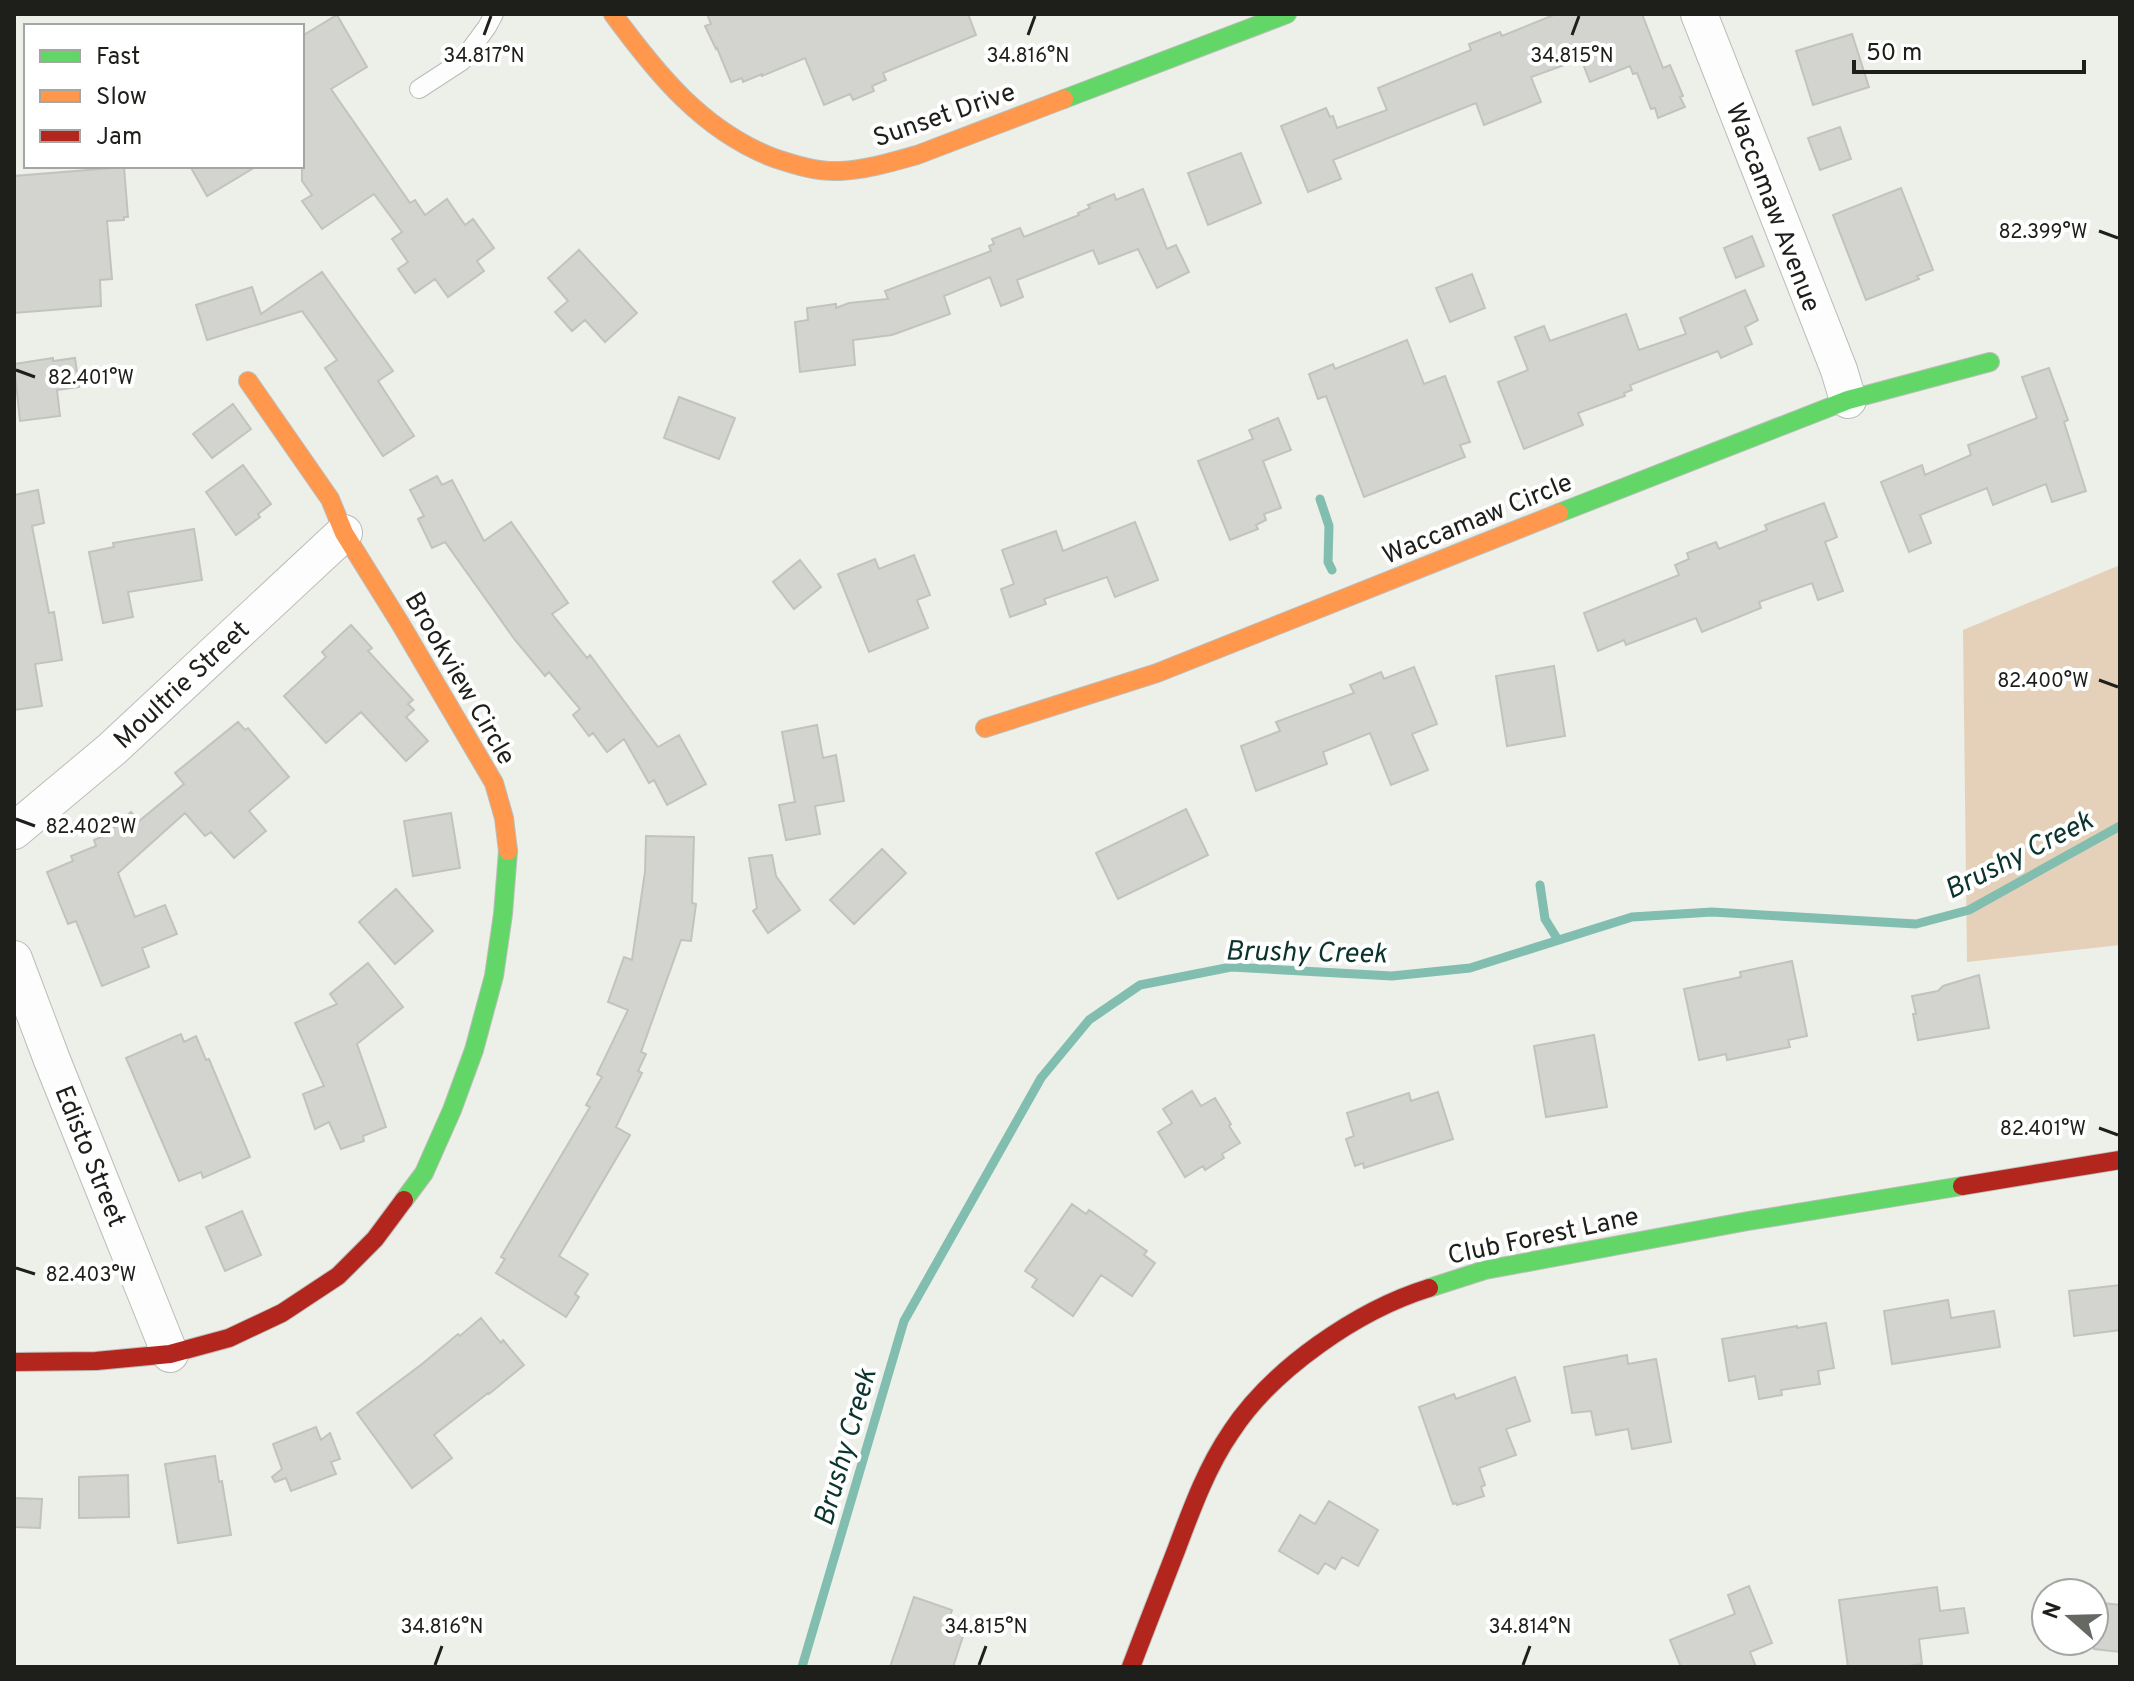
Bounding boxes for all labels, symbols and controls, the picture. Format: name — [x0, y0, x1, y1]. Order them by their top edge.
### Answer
legend — [24, 24, 304, 168]
scale bar — [1854, 24, 2084, 74]
text: 50 m — [1866, 39, 1922, 69]
text: Fast — [96, 43, 140, 73]
text: 34.817°N — [443, 44, 525, 70]
text: 34.816°N — [987, 44, 1069, 70]
text: 34.815°N — [1530, 44, 1614, 70]
street label: Sunset Drive — [869, 77, 1020, 156]
text: Slow — [96, 83, 147, 113]
street label: Waccamaw Avenue — [1717, 99, 1827, 317]
text: Jam — [96, 123, 142, 153]
text: 82.399°W — [1998, 220, 2088, 246]
text: 82.401°W — [48, 366, 134, 392]
street label: Waccamaw Circle — [1378, 467, 1578, 573]
street label: Brookview Circle — [396, 587, 522, 772]
street label: Moultrie Street — [108, 614, 258, 757]
text: 82.400°W — [1997, 669, 2089, 695]
water label: Brushy Creek — [1939, 804, 2100, 909]
text: 82.402°W — [45, 815, 137, 841]
water label: Brushy Creek — [1225, 935, 1388, 973]
street label: Edisto Street — [45, 1081, 132, 1232]
text: 82.401°W — [2000, 1117, 2086, 1143]
street label: Club Forest Lane — [1445, 1201, 1642, 1274]
text: 82.403°W — [46, 1263, 136, 1289]
water label: Brushy Creek — [807, 1364, 887, 1531]
north arrow — [2030, 1577, 2110, 1657]
text: N — [2038, 1599, 2069, 1623]
text: 34.816°N — [401, 1615, 483, 1641]
text: 34.815°N — [944, 1615, 1028, 1641]
text: 34.814°N — [1489, 1615, 1571, 1641]

